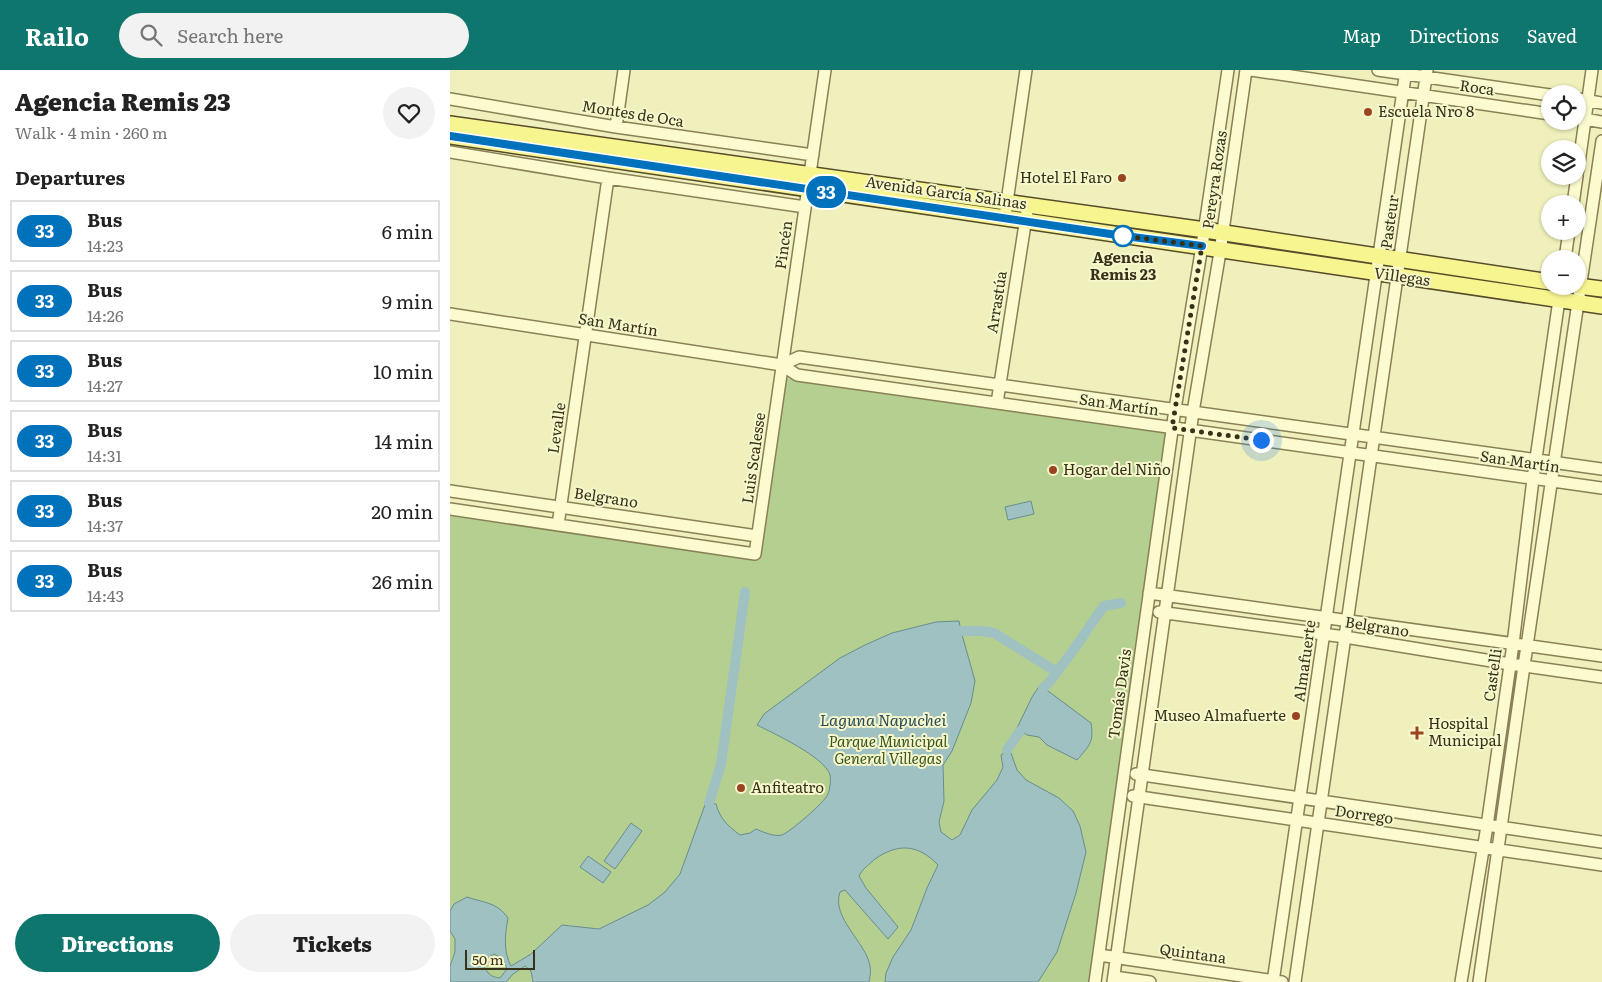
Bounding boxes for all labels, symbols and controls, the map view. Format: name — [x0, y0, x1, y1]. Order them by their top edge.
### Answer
search box — [119, 13, 469, 58]
text: Railo — [25, 18, 89, 53]
icon: search — [137, 21, 165, 49]
text: Search here — [177, 21, 283, 49]
text: Map — [1343, 22, 1381, 49]
text: Directions — [1409, 22, 1499, 49]
text: Saved — [1527, 22, 1577, 49]
street label: Roca — [1458, 73, 1497, 100]
text: Agencia Remis 23 — [15, 83, 231, 118]
map controls — [1541, 85, 1586, 295]
button: locate — [1541, 85, 1586, 130]
button: heart — [383, 87, 435, 139]
street label: Montes de Oca — [581, 93, 687, 132]
place label: Escuela Nro 8 — [1378, 99, 1474, 122]
marker: Escuela Nro 8 — [1362, 106, 1374, 118]
text: Walk · 4 min · 260 m — [15, 120, 168, 144]
street label: Pereyra Rozas — [1195, 129, 1232, 230]
button: layers — [1541, 140, 1586, 185]
text: Departures — [15, 163, 125, 191]
place label: Hotel El Faro — [1020, 165, 1112, 188]
street label: Avenida García Salinas — [864, 169, 1028, 214]
marker: Hotel El Faro — [1116, 172, 1128, 184]
line badge: 33 — [804, 176, 848, 208]
text: 33 — [816, 178, 836, 205]
street label: Pasteur — [1373, 193, 1404, 250]
button: + — [1541, 195, 1586, 240]
text: Bus — [87, 205, 122, 233]
text: 33 — [35, 217, 54, 244]
text: 6 min — [382, 217, 433, 245]
street label: Pincén — [768, 219, 797, 271]
marker: Agencia Remis 23 — [1112, 225, 1134, 247]
text: 14:23 — [87, 233, 124, 257]
place label: Agencia Remis 23 — [1090, 245, 1156, 285]
button: − — [1541, 250, 1586, 295]
street label: Villegas — [1373, 260, 1432, 291]
street label: Arrastúa — [979, 268, 1012, 335]
text: Bus — [87, 275, 122, 303]
text: 33 — [35, 287, 54, 314]
text: 9 min — [382, 287, 433, 315]
text: 14:26 — [87, 303, 124, 327]
street label: San Martín — [577, 306, 660, 341]
text: Bus — [87, 345, 122, 373]
text: 33 — [35, 357, 54, 384]
text: 10 min — [373, 357, 433, 385]
text: 14:27 — [87, 373, 123, 397]
street label: San Martín — [1078, 387, 1161, 421]
street label: Levalle — [541, 400, 571, 455]
street label: Luis Scalesse — [735, 411, 770, 505]
text: Bus — [87, 415, 122, 443]
text: 33 — [35, 427, 54, 454]
text: 14 min — [374, 427, 433, 455]
your location — [1249, 428, 1274, 453]
text: 14:31 — [87, 443, 122, 467]
street label: San Martín — [1479, 444, 1562, 478]
place label: Hogar del Niño — [1063, 457, 1171, 480]
marker: Hogar del Niño — [1047, 464, 1059, 476]
street label: Belgrano — [573, 480, 640, 513]
text: Bus — [87, 485, 122, 513]
text: 33 — [35, 497, 54, 524]
text: 20 min — [371, 497, 433, 525]
text: 14:37 — [87, 513, 123, 537]
text: Bus — [87, 555, 122, 583]
text: 33 — [35, 567, 54, 594]
text: 26 min — [372, 567, 433, 595]
text: 14:43 — [87, 583, 124, 607]
street label: Belgrano — [1344, 609, 1411, 642]
street label: Almafuerte — [1286, 618, 1321, 703]
street label: Tomás Davis — [1101, 647, 1136, 740]
street label: Castelli — [1476, 647, 1507, 703]
place label: Museo Almafuerte — [1153, 703, 1286, 726]
water label: Laguna Napuchei — [820, 707, 946, 731]
marker: Museo Almafuerte — [1290, 710, 1302, 722]
place label: Hospital Municipal — [1428, 711, 1502, 751]
marker: Hospital Municipal — [1410, 726, 1424, 740]
park label: Parque Municipal General Villegas — [828, 729, 948, 769]
place label: Anfiteatro — [751, 775, 824, 798]
marker: Anfiteatro — [735, 782, 747, 794]
street label: Dorrego — [1333, 798, 1395, 829]
button: Directions — [15, 914, 220, 972]
button: Tickets — [230, 914, 435, 972]
street label: Quintana — [1158, 936, 1229, 969]
scale bar — [465, 947, 535, 970]
text: 50 m — [472, 949, 504, 969]

